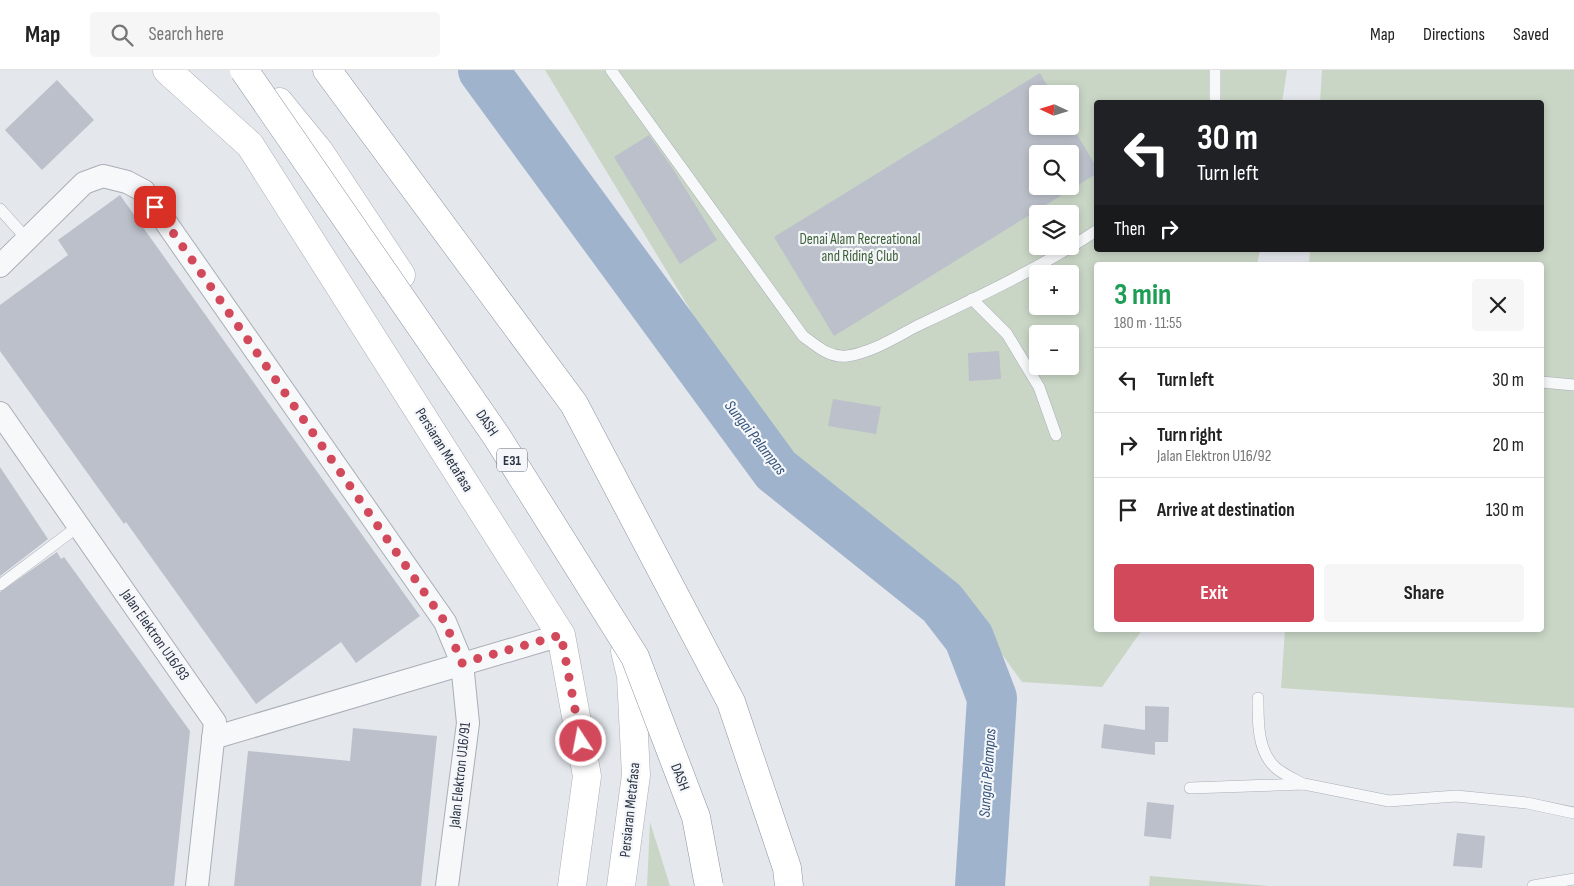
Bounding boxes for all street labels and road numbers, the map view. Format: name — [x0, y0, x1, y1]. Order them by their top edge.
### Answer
street label: Persiaran Metafasa — [411, 405, 477, 496]
street label: DASH — [471, 406, 503, 440]
road number: E31 — [497, 448, 527, 472]
street label: Jalan Elektron U16/93 — [116, 585, 194, 684]
street label: Jalan Elektron U16/91 — [445, 720, 475, 830]
street label: Persiaran Metafasa — [616, 761, 644, 858]
street label: DASH — [666, 761, 694, 793]

